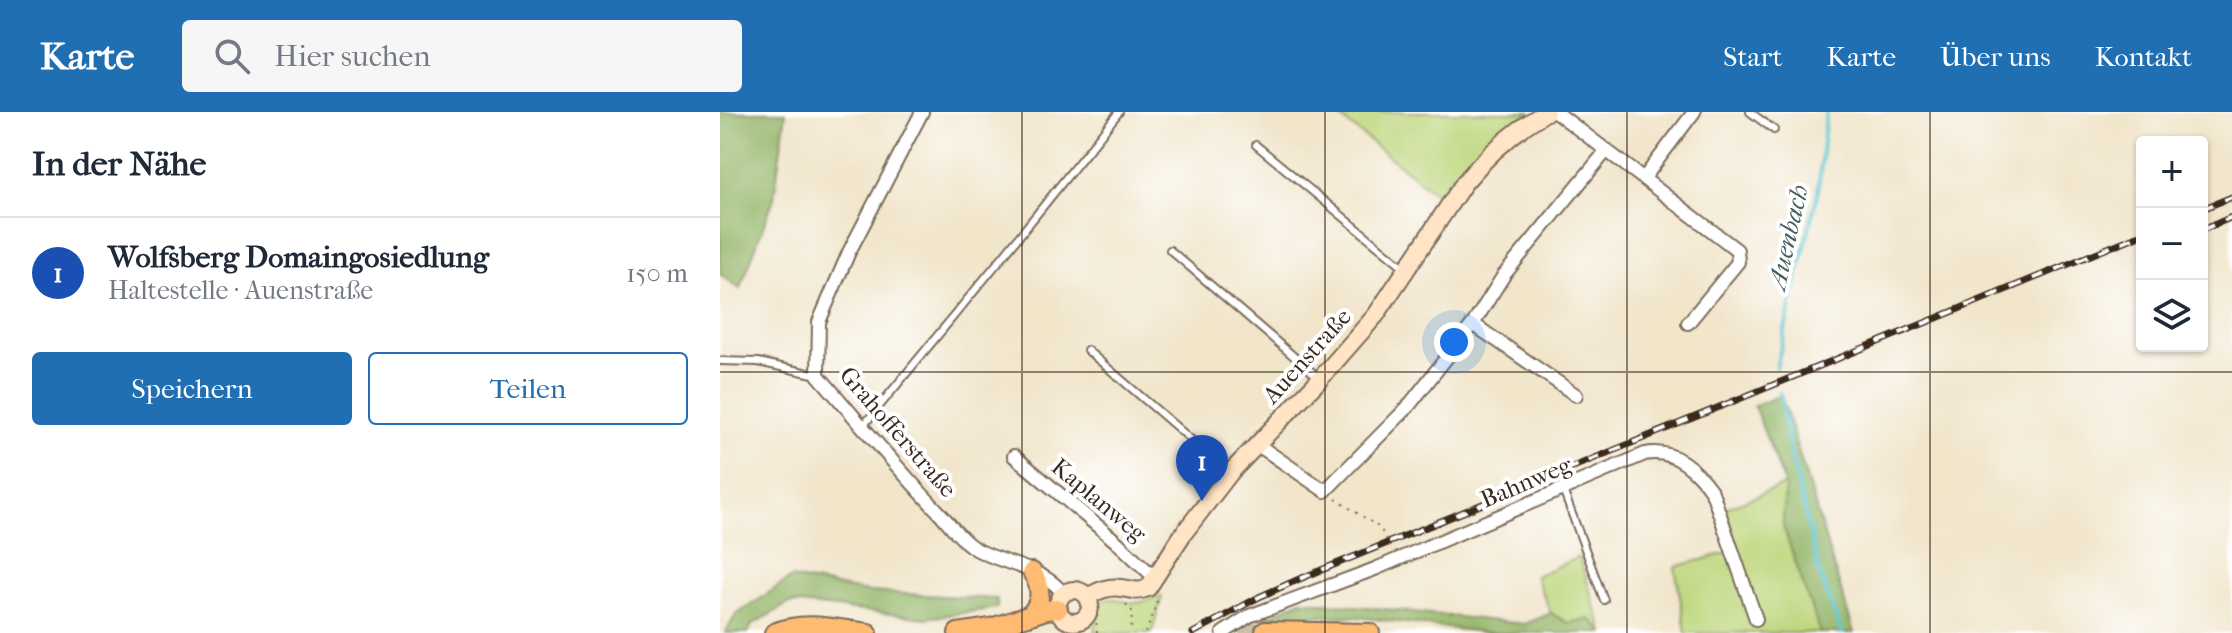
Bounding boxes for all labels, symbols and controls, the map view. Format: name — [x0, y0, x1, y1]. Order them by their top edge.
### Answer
search box — [182, 20, 742, 92]
text: Karte — [40, 34, 134, 79]
icon: search — [210, 34, 254, 78]
text: Hier suchen — [274, 39, 431, 74]
text: Start — [1723, 40, 1783, 73]
text: Karte — [1827, 40, 1896, 73]
text: Über uns — [1940, 40, 2051, 73]
text: Kontakt — [2095, 40, 2192, 73]
map controls — [2136, 136, 2208, 352]
button: + — [2136, 136, 2208, 208]
text: In der Nähe — [32, 144, 206, 184]
water label: Auenbach — [1760, 182, 1815, 295]
button: − — [2136, 208, 2208, 280]
text: Wolfsberg Domaingosiedlung — [108, 240, 489, 275]
text: 1 — [53, 258, 63, 289]
text: 150 m — [626, 258, 688, 289]
text: Haltestelle · Auenstraße — [108, 275, 373, 306]
button: layers — [2136, 280, 2208, 352]
street label: Auenstraße — [1256, 303, 1357, 410]
your location — [1434, 322, 1474, 362]
button: Speichern — [32, 352, 352, 425]
button: Teilen — [368, 352, 688, 425]
street label: Grahofferstraße — [834, 361, 962, 503]
pin: 1 — [1176, 435, 1228, 501]
street label: Bahnweg — [1476, 450, 1577, 514]
street label: Kaplanweg — [1046, 452, 1153, 548]

